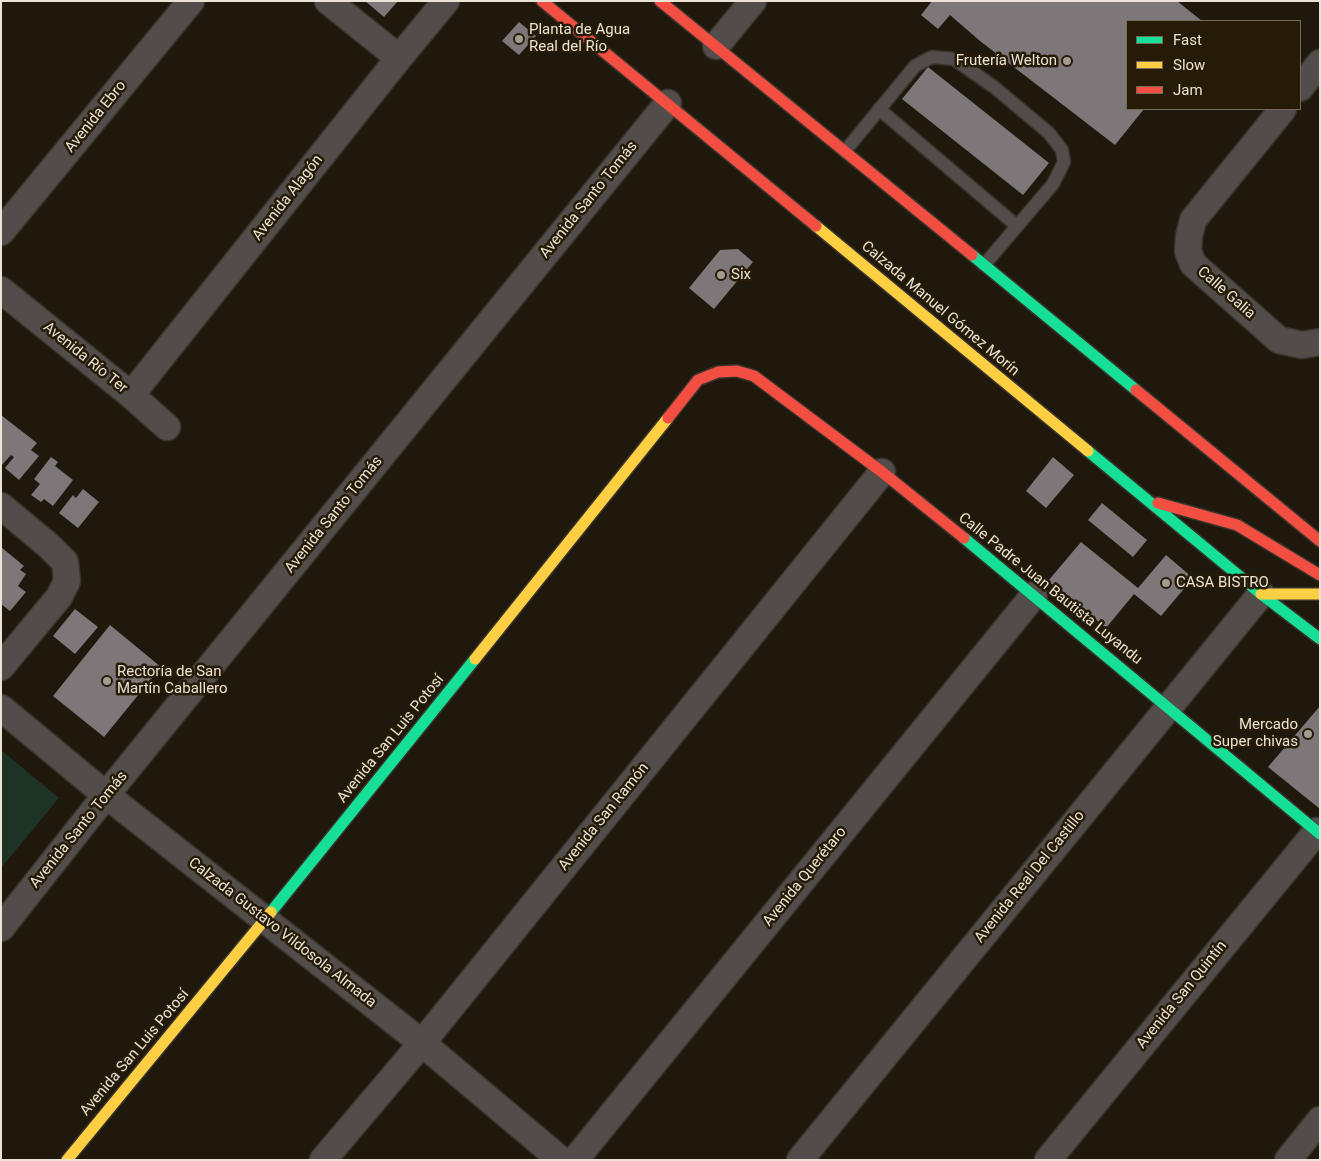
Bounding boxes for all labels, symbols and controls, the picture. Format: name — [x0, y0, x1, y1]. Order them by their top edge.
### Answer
legend — [1126, 20, 1301, 110]
place label: Planta de Agua Real del Río — [529, 21, 630, 56]
text: Fast — [1173, 31, 1202, 49]
marker: Planta de Agua Real del Río — [513, 33, 525, 45]
place label: Frutería Welton — [956, 52, 1057, 70]
marker: Frutería Welton — [1061, 55, 1073, 67]
text: Slow — [1173, 56, 1205, 74]
street label: Avenida Ebro — [62, 77, 130, 157]
text: Jam — [1173, 81, 1203, 99]
street label: Avenida Santo Tomás — [536, 138, 642, 262]
street label: Avenida Alagón — [249, 152, 327, 244]
street label: Calzada Manuel Gómez Morín — [857, 238, 1023, 380]
street label: Calle Galia — [1193, 263, 1259, 323]
place label: Six — [731, 266, 751, 284]
marker: Six — [715, 269, 727, 281]
street label: Avenida Río Ter — [39, 318, 131, 398]
street label: Avenida Santo Tomás — [281, 453, 387, 577]
street label: Calle Padre Juan Bautista Luyandu — [954, 509, 1146, 669]
place label: CASA BISTRO — [1176, 574, 1269, 592]
marker: CASA BISTRO — [1160, 577, 1172, 589]
place label: Rectoría de San Martín Caballero — [117, 663, 228, 698]
street label: Avenida San Luis Potosí — [334, 671, 448, 807]
marker: Rectoría de San Martín Caballero — [101, 675, 113, 687]
place label: Mercado Super chivas — [1213, 716, 1298, 751]
marker: Mercado Super chivas — [1302, 728, 1314, 740]
street label: Avenida San Ramón — [555, 760, 653, 874]
street label: Avenida Santo Tomás — [26, 768, 132, 892]
street label: Avenida Real Del Castillo — [971, 807, 1089, 947]
street label: Avenida Querétaro — [759, 824, 851, 930]
street label: Calzada Gustavo Vildosola Almada — [185, 854, 379, 1012]
street label: Avenida San Quintín — [1133, 938, 1231, 1052]
street label: Avenida San Luis Potosí — [77, 986, 193, 1120]

